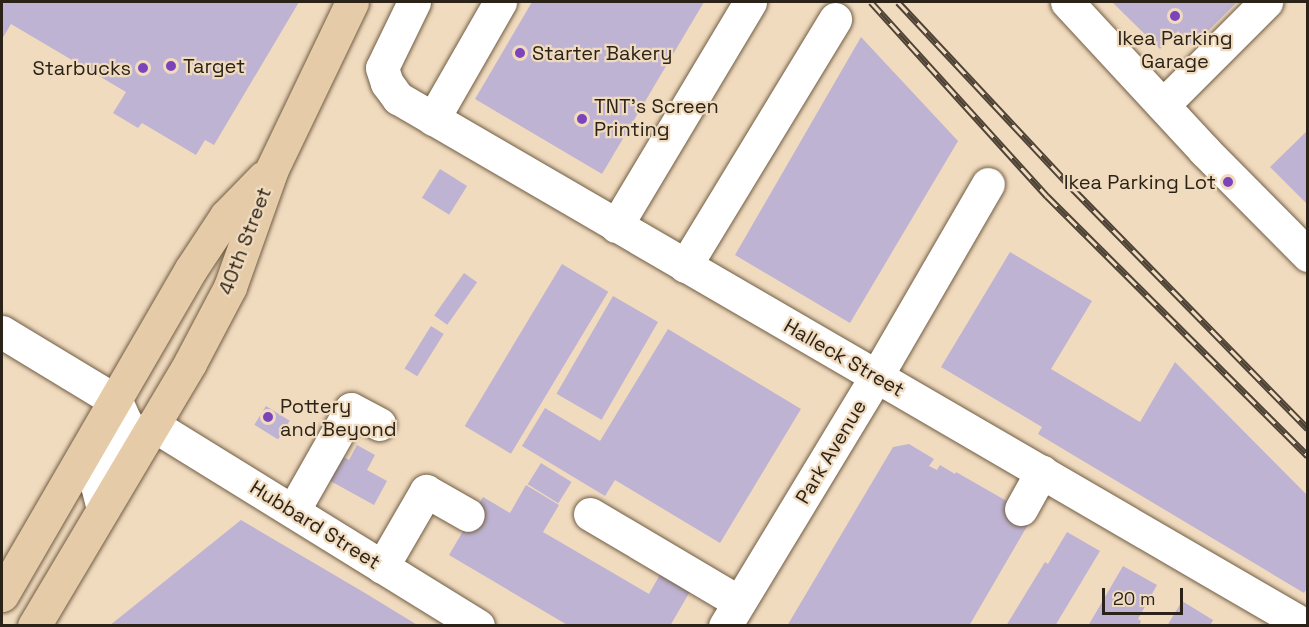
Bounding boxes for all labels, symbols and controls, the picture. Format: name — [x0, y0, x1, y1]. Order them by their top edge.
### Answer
marker: Ikea Parking Garage — [1168, 9, 1182, 23]
place label: Ikea Parking Garage — [1117, 26, 1233, 73]
place label: Starter Bakery — [532, 41, 672, 65]
marker: Starter Bakery — [513, 46, 527, 60]
place label: Target — [183, 54, 245, 78]
place label: Starbucks — [32, 56, 131, 80]
marker: Target — [164, 59, 178, 73]
marker: Starbucks — [136, 61, 150, 75]
place label: TNT's Screen Printing — [594, 95, 719, 142]
marker: TNT's Screen Printing — [575, 112, 589, 126]
place label: Ikea Parking Lot — [1064, 170, 1216, 194]
marker: Ikea Parking Lot — [1221, 175, 1235, 189]
street label: 40th Street — [214, 184, 276, 298]
street label: Halleck Street — [779, 314, 909, 402]
place label: Pottery and Beyond — [280, 394, 397, 441]
street label: Park Avenue — [790, 396, 872, 508]
marker: Pottery and Beyond — [261, 410, 275, 424]
street label: Hubbard Street — [245, 475, 385, 575]
scale bar — [1105, 576, 1186, 614]
text: 20 m — [1113, 587, 1156, 610]

